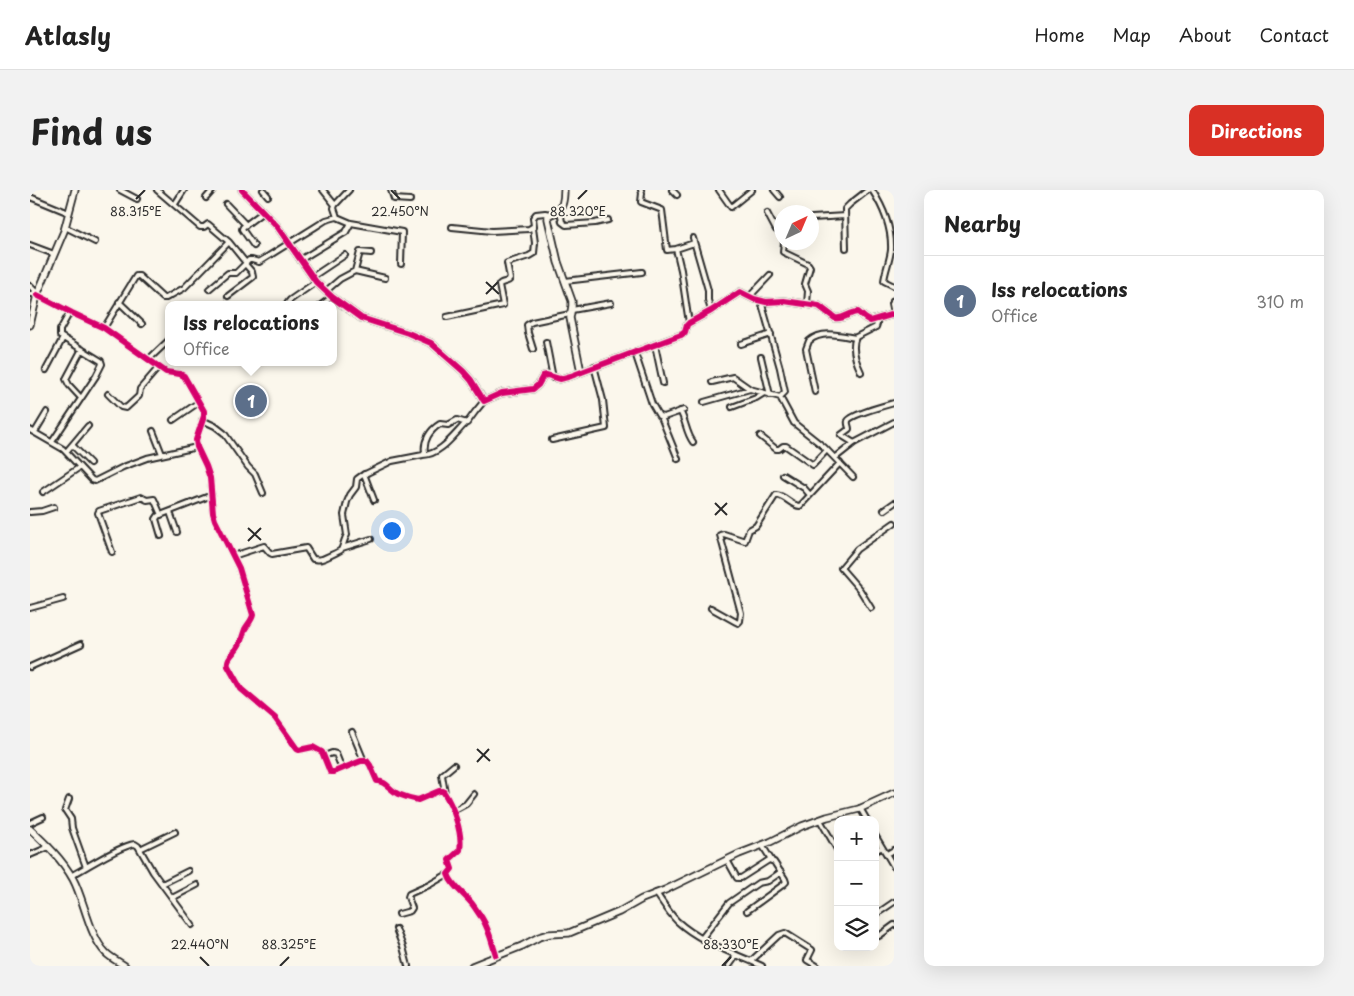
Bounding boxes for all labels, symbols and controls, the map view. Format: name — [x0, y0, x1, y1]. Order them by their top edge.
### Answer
text: Atlasly — [25, 17, 111, 53]
text: Home — [1034, 21, 1084, 48]
text: Map — [1112, 21, 1151, 48]
text: About — [1179, 21, 1231, 48]
text: Contact — [1259, 21, 1329, 48]
text: Find us — [30, 104, 152, 157]
button: Directions — [1189, 105, 1324, 156]
text: 88.315°E — [110, 202, 162, 220]
text: 22.450°N — [371, 202, 429, 220]
text: 88.320°E — [550, 202, 606, 220]
north arrow — [774, 205, 819, 250]
text: Nearby — [944, 207, 1021, 239]
text: Iss relocations — [991, 275, 1128, 303]
text: 1 — [956, 289, 964, 313]
text: 310 m — [1256, 289, 1304, 313]
popup — [165, 301, 337, 366]
text: Office — [991, 303, 1038, 327]
text: Iss relocations — [183, 308, 319, 336]
text: Office — [183, 336, 230, 360]
pin: 1 — [235, 382, 267, 420]
your location — [379, 518, 405, 544]
map controls — [834, 816, 879, 951]
button: + — [834, 816, 879, 861]
button: − — [834, 861, 879, 906]
button: layers — [834, 906, 879, 951]
text: 22.440°N — [171, 935, 229, 953]
text: 88.325°E — [262, 935, 316, 953]
text: 88.330°E — [703, 935, 759, 953]

